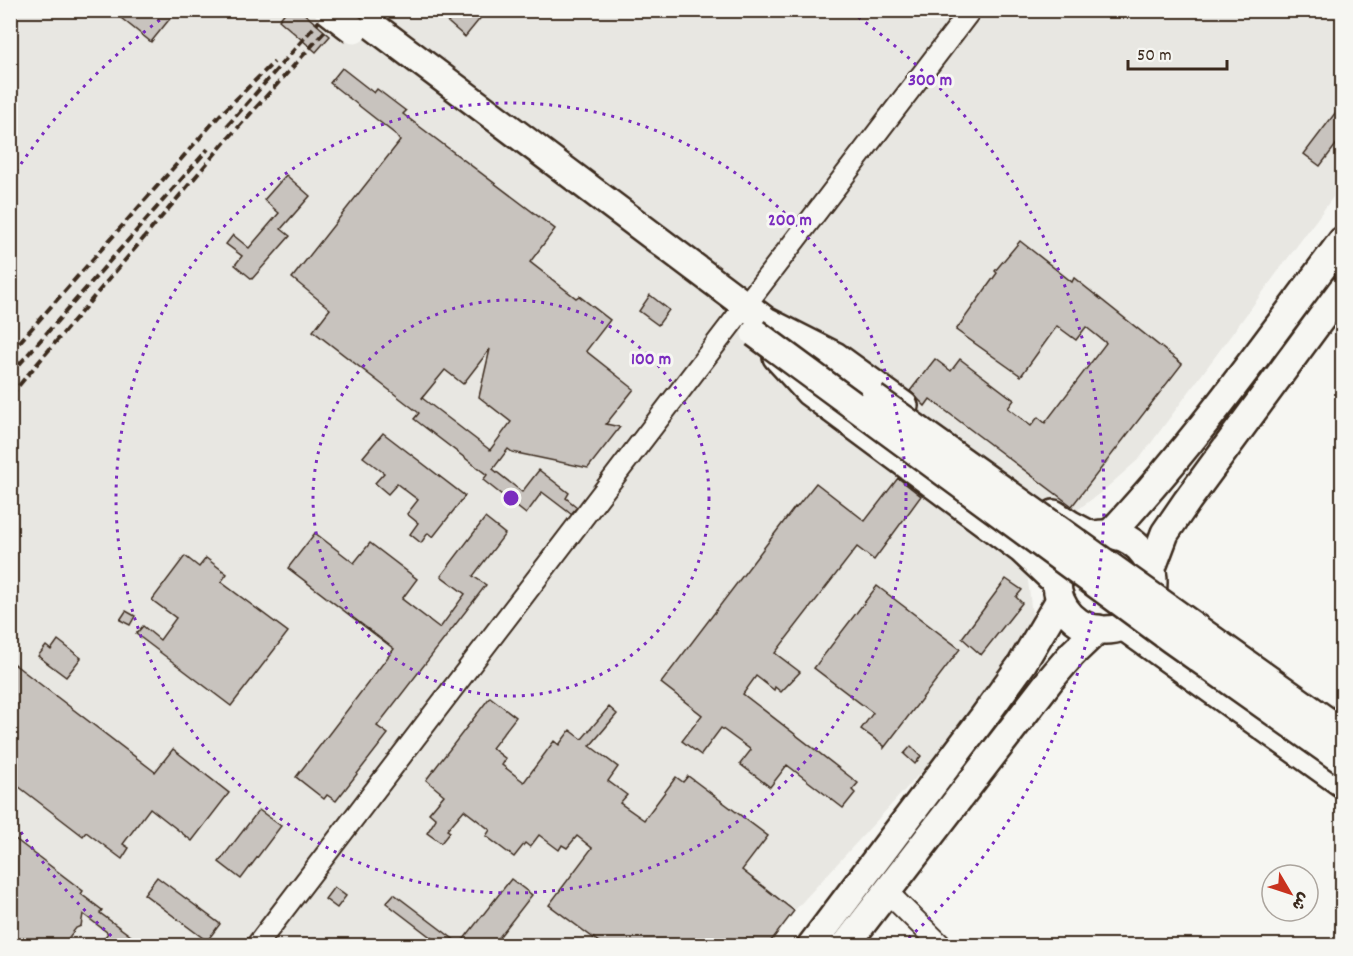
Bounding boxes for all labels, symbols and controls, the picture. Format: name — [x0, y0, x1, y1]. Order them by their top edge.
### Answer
scale bar — [1128, 33, 1227, 71]
text: 50 m — [1137, 44, 1172, 69]
text: 300 m — [908, 69, 952, 94]
text: 200 m — [768, 209, 812, 234]
text: 100 m — [631, 348, 671, 373]
centre of rings — [501, 488, 521, 508]
north arrow — [1260, 863, 1320, 923]
text: ش — [1285, 887, 1314, 915]

